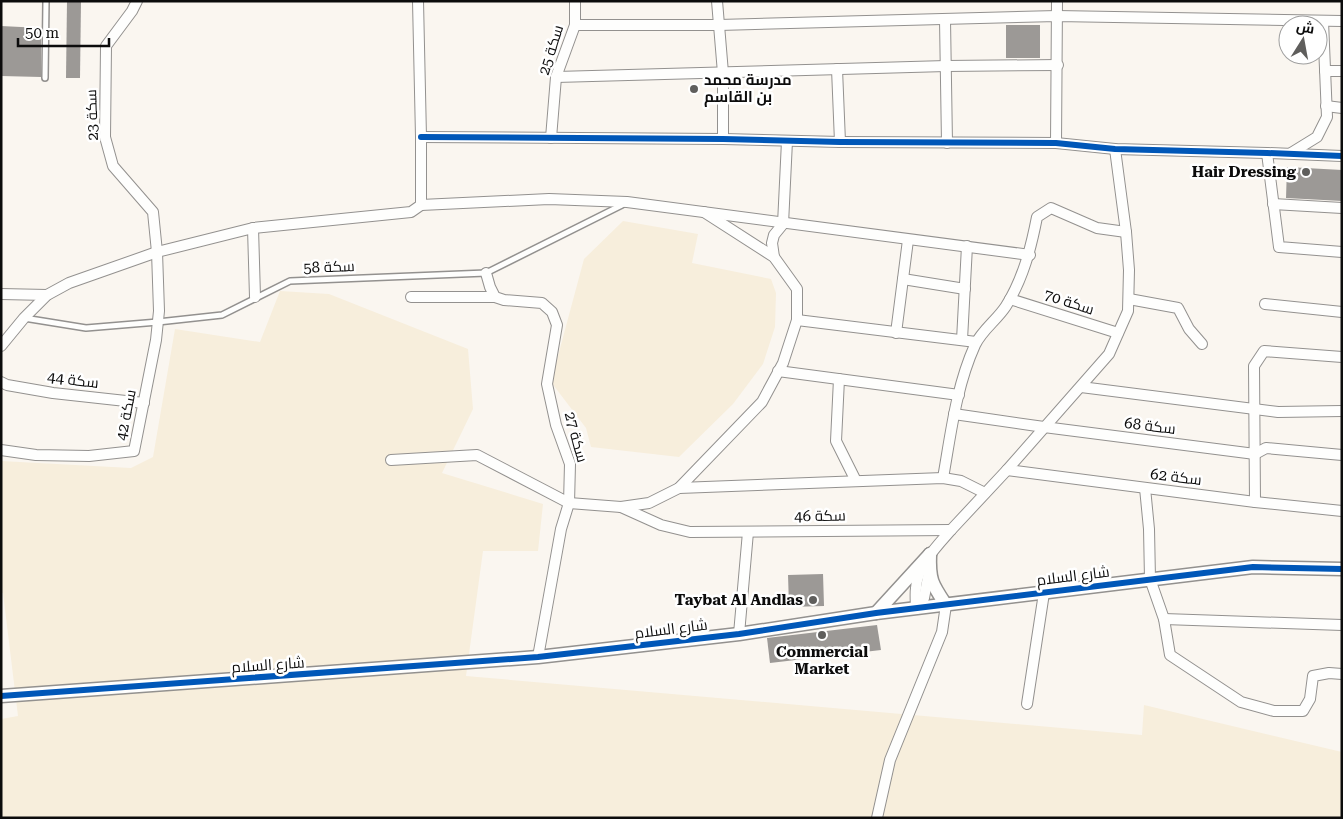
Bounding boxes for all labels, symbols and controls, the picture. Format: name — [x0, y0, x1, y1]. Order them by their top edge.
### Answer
scale bar — [18, 15, 109, 47]
north arrow — [1278, 15, 1328, 65]
text: ش — [1295, 18, 1316, 38]
street label: سكة 25 — [535, 23, 567, 77]
text: 50 m — [25, 24, 60, 42]
place label: مدرسة محمد بن القاسم — [704, 71, 792, 107]
marker: مدرسة محمد بن القاسم — [688, 83, 700, 95]
street label: سكة 23 — [82, 89, 102, 141]
place label: Hair Dressing — [1192, 163, 1297, 181]
marker: Hair Dressing — [1300, 166, 1312, 178]
street label: سكة 58 — [303, 257, 355, 277]
street label: سكة 70 — [1042, 285, 1096, 319]
street label: سكة 44 — [46, 368, 100, 392]
street label: سكة 42 — [112, 388, 140, 442]
street label: سكة 27 — [561, 410, 591, 464]
street label: سكة 68 — [1123, 414, 1177, 438]
street label: سكة 62 — [1149, 465, 1203, 489]
street label: سكة 46 — [794, 507, 846, 525]
street label: شارع السلام — [1035, 563, 1111, 591]
place label: Taybat Al Andlas — [675, 591, 803, 609]
marker: Taybat Al Andlas — [807, 594, 819, 606]
street label: شارع السلام — [633, 616, 709, 644]
marker: Commercial Market — [816, 629, 828, 641]
place label: Commercial Market — [776, 643, 868, 678]
street label: شارع السلام — [231, 653, 305, 679]

